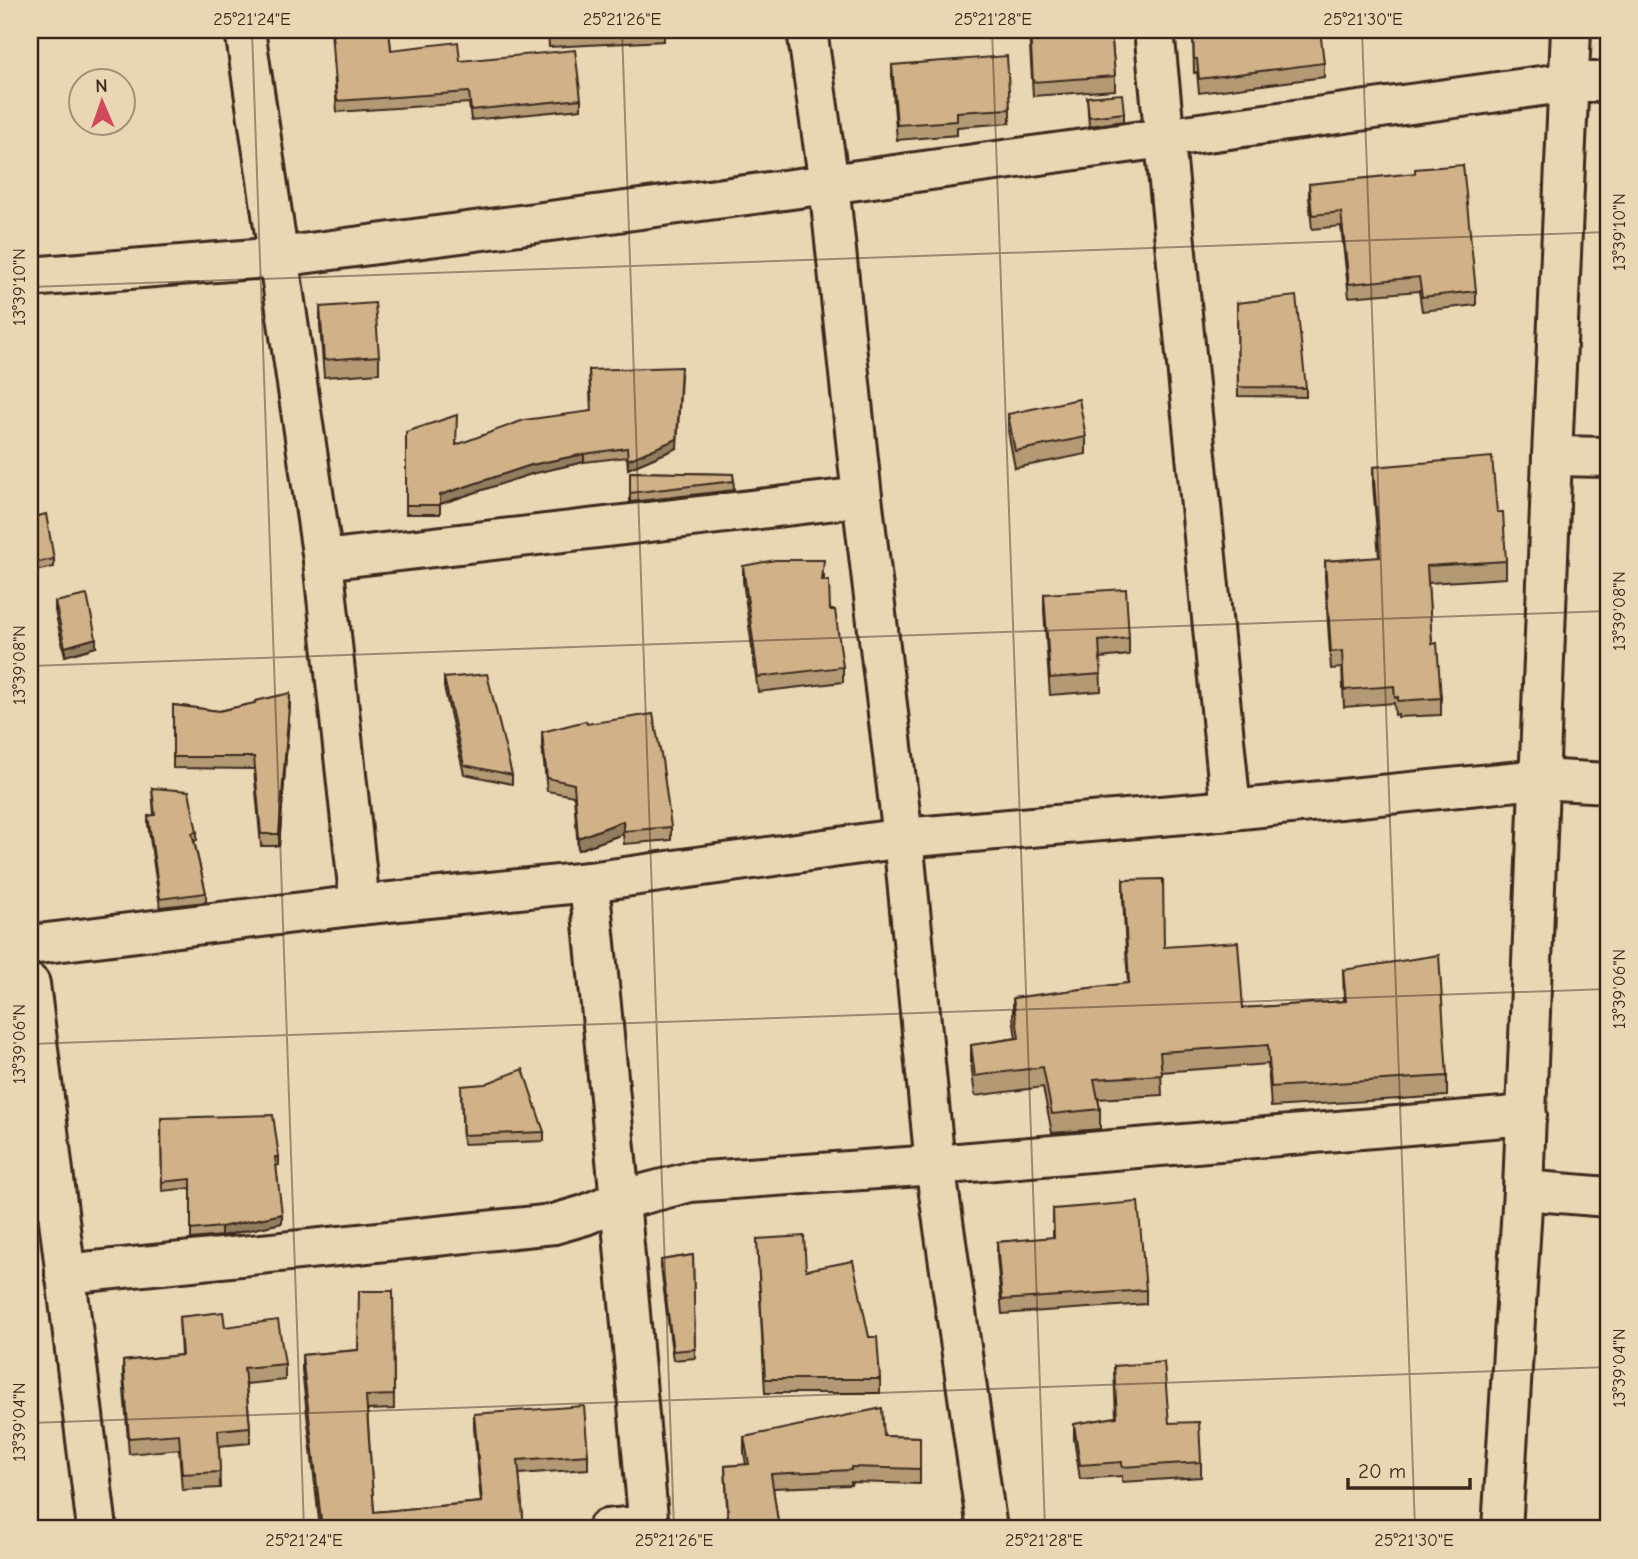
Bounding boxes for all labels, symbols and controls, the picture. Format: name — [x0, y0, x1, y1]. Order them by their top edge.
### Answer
text: 25°21'24"E — [213, 9, 291, 30]
text: 25°21'26"E — [583, 9, 661, 30]
text: 25°21'28"E — [954, 9, 1032, 30]
text: 25°21'30"E — [1323, 9, 1403, 30]
north arrow — [66, 66, 136, 136]
text: N — [95, 75, 108, 97]
text: 13°39'10"N — [1609, 193, 1630, 271]
text: 13°39'10"N — [9, 248, 30, 326]
text: 13°39'08"N — [1609, 571, 1630, 651]
text: 13°39'08"N — [9, 625, 30, 705]
text: 13°39'06"N — [1609, 949, 1630, 1029]
text: 13°39'06"N — [9, 1004, 30, 1084]
text: 13°39'04"N — [1609, 1328, 1630, 1408]
text: 13°39'04"N — [9, 1382, 30, 1462]
scale bar — [1348, 1447, 1470, 1491]
text: 20 m — [1358, 1459, 1406, 1483]
text: 25°21'24"E — [265, 1530, 343, 1551]
text: 25°21'26"E — [635, 1530, 713, 1551]
text: 25°21'28"E — [1005, 1530, 1083, 1551]
text: 25°21'30"E — [1374, 1530, 1454, 1551]

